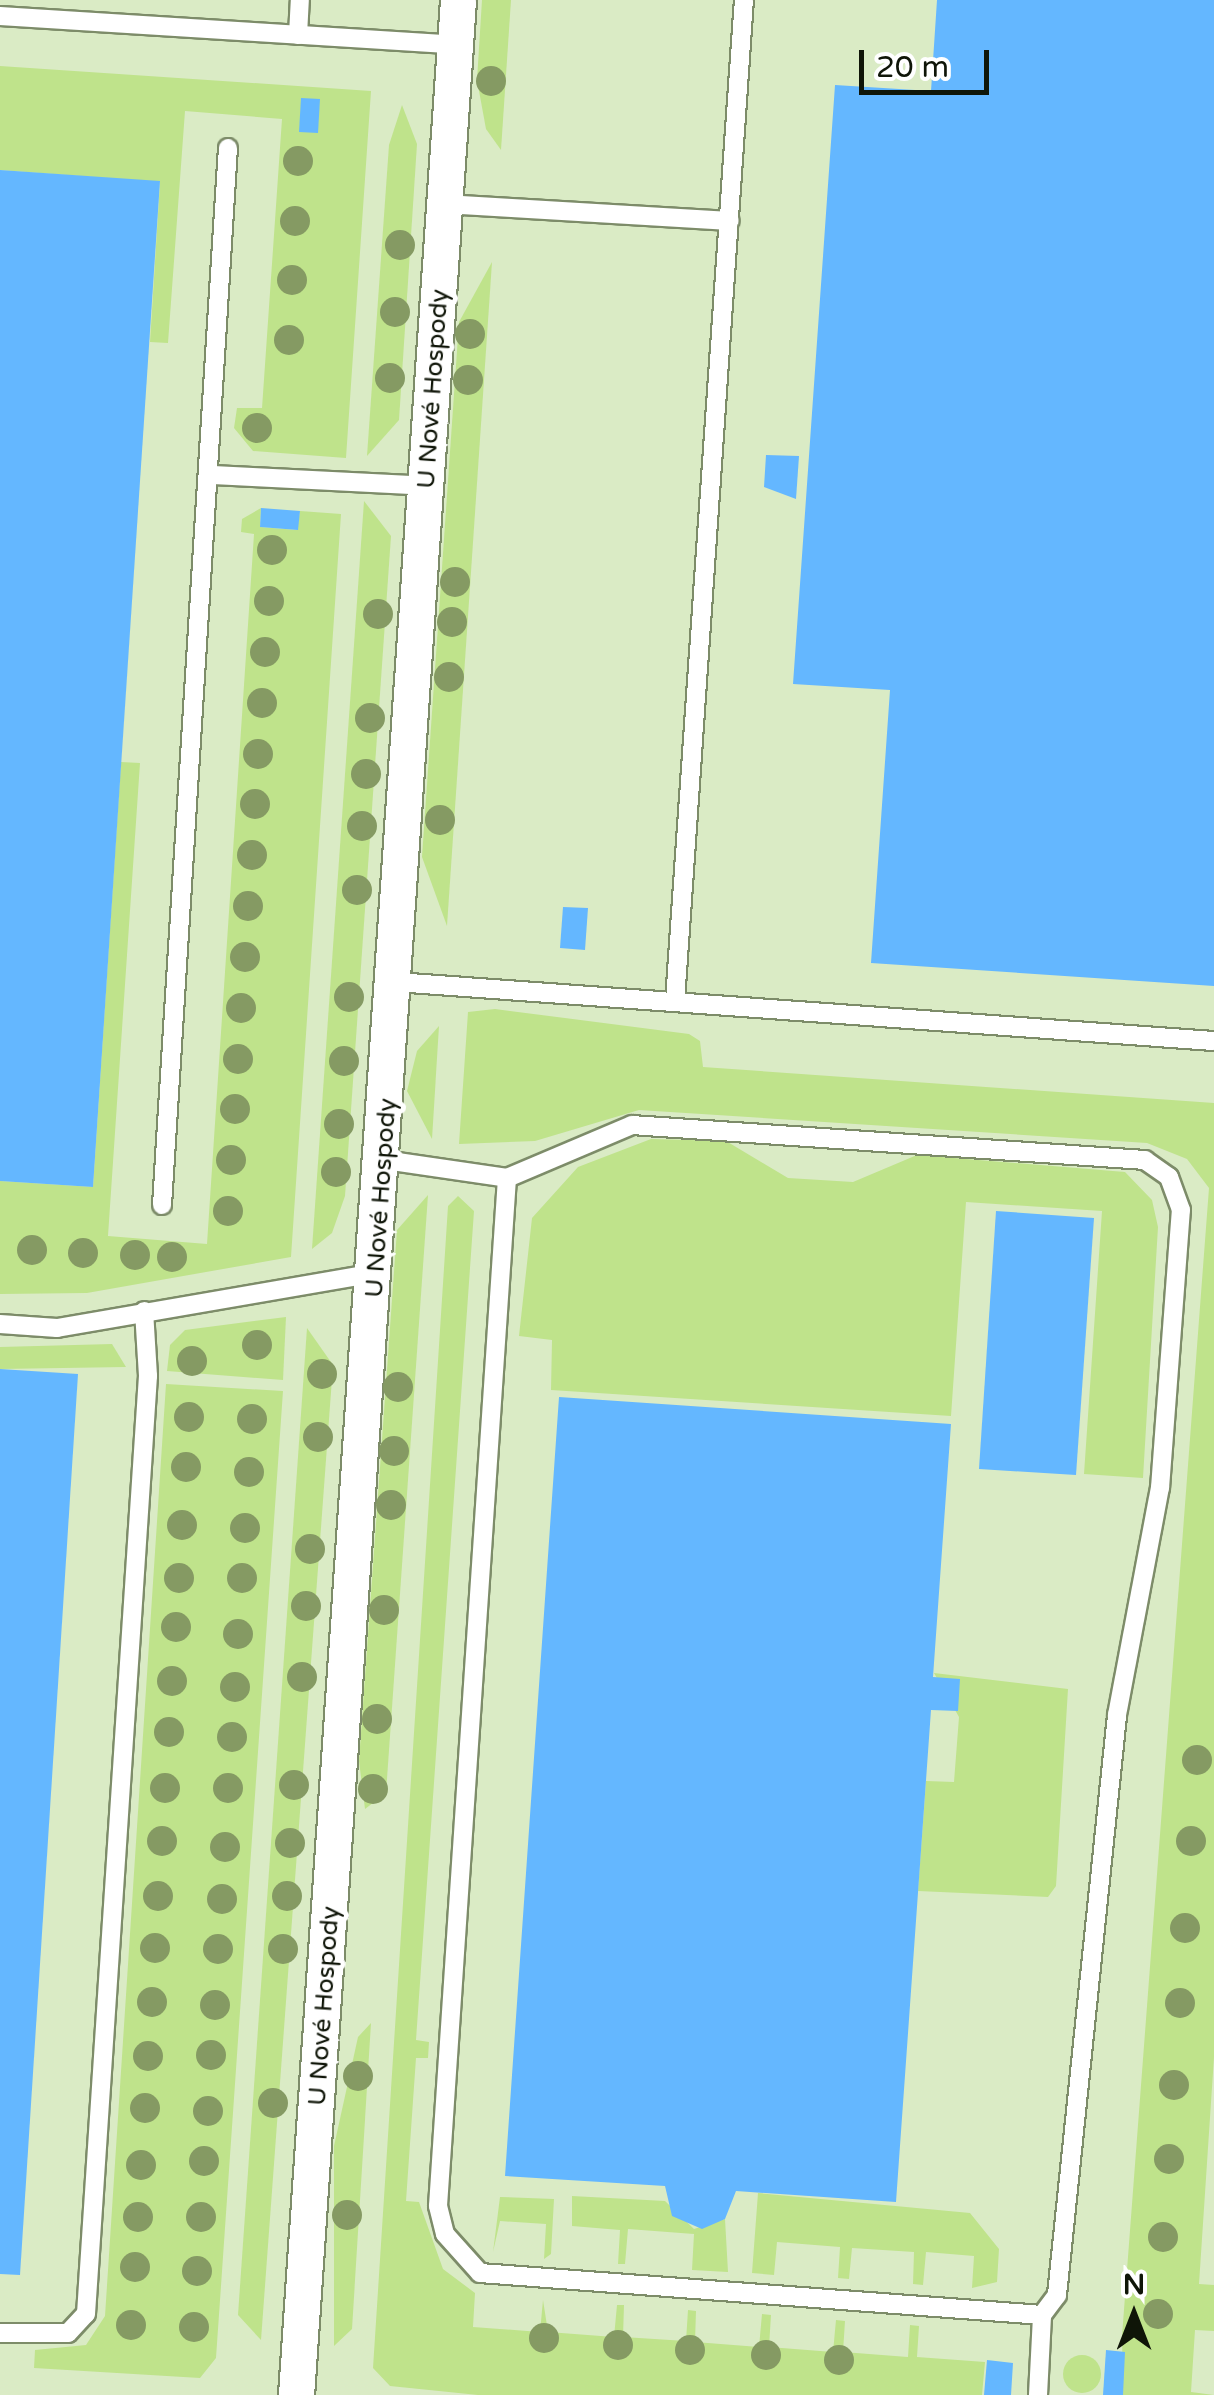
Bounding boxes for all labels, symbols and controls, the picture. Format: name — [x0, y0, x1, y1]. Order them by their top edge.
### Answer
scale bar — [864, 30, 994, 92]
text: 20 m — [876, 49, 949, 86]
street label: U Nové Hospody — [411, 288, 455, 490]
street label: U Nové Hospody — [359, 1097, 403, 1299]
street label: U Nové Hospody — [302, 1905, 346, 2107]
north arrow — [1084, 2265, 1184, 2365]
text: N — [1123, 2268, 1145, 2302]

